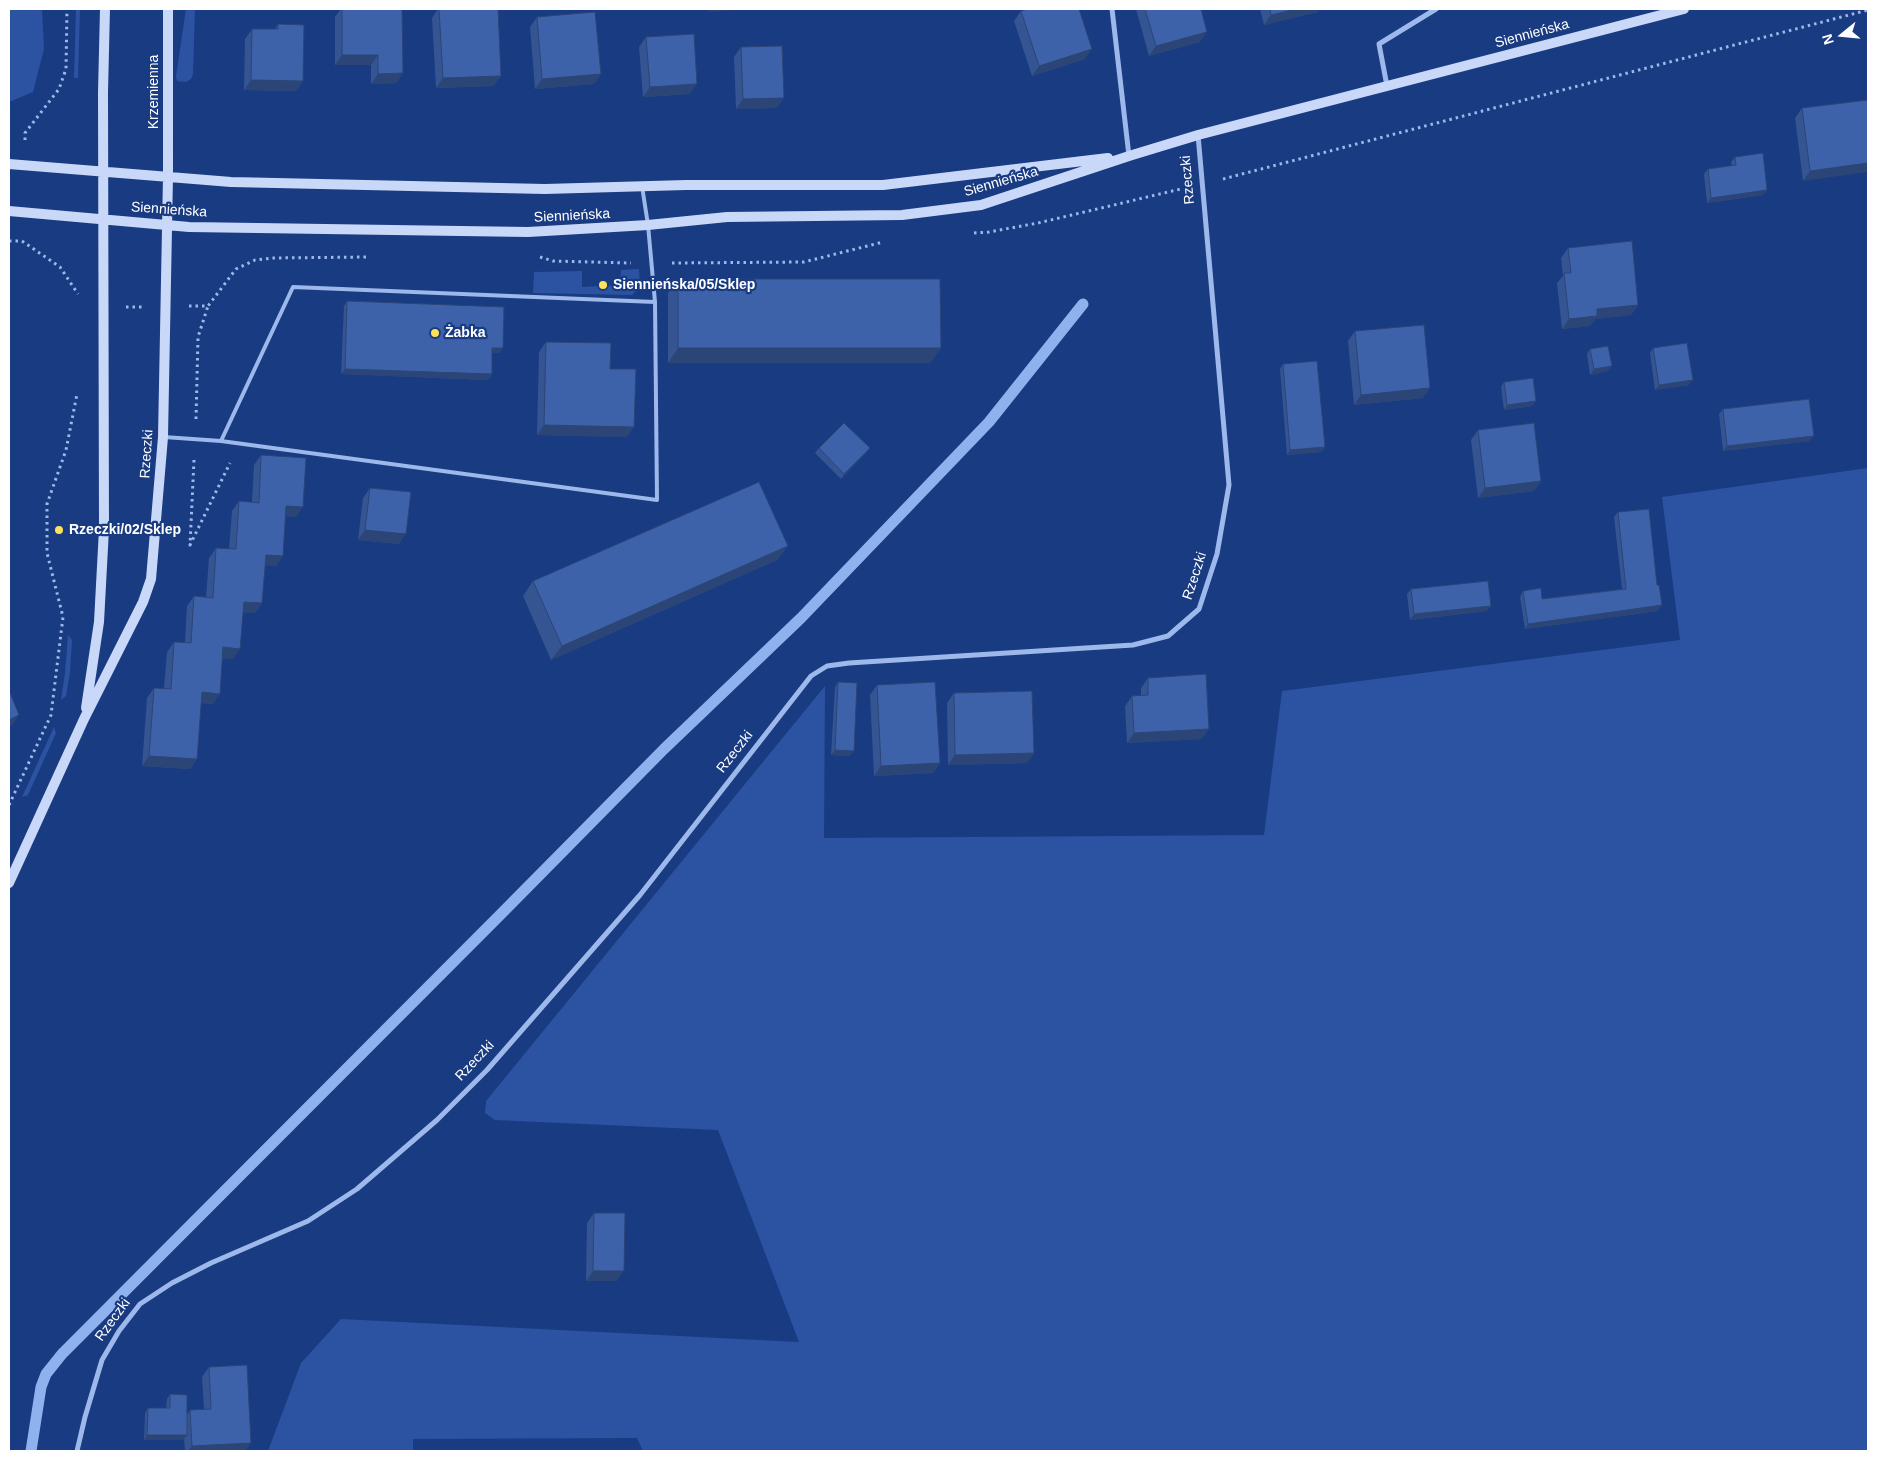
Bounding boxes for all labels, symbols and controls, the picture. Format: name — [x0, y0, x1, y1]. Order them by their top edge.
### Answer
north arrow — [1817, 10, 1867, 60]
street label: Siennieńska — [1493, 16, 1571, 52]
text: N — [1819, 32, 1837, 47]
street label: Krzemienna — [146, 55, 162, 129]
street label: Rzeczki — [1177, 155, 1199, 205]
street label: Siennieńska — [962, 163, 1040, 201]
street label: Siennieńska — [130, 199, 208, 221]
street label: Siennieńska — [533, 206, 611, 226]
place label: Siennieńska/05/Sklep — [613, 277, 755, 293]
marker: Siennieńska/05/Sklep — [597, 279, 609, 291]
place label: Żabka — [445, 325, 485, 341]
marker: Żabka — [429, 327, 441, 339]
street label: Rzeczki — [137, 429, 157, 479]
place label: Rzeczki/02/Sklep — [69, 522, 181, 538]
marker: Rzeczki/02/Sklep — [53, 524, 65, 536]
street label: Rzeczki — [1179, 550, 1211, 602]
street label: Rzeczki — [713, 728, 757, 776]
street label: Rzeczki — [452, 1037, 498, 1085]
street label: Rzeczki — [92, 1295, 134, 1345]

